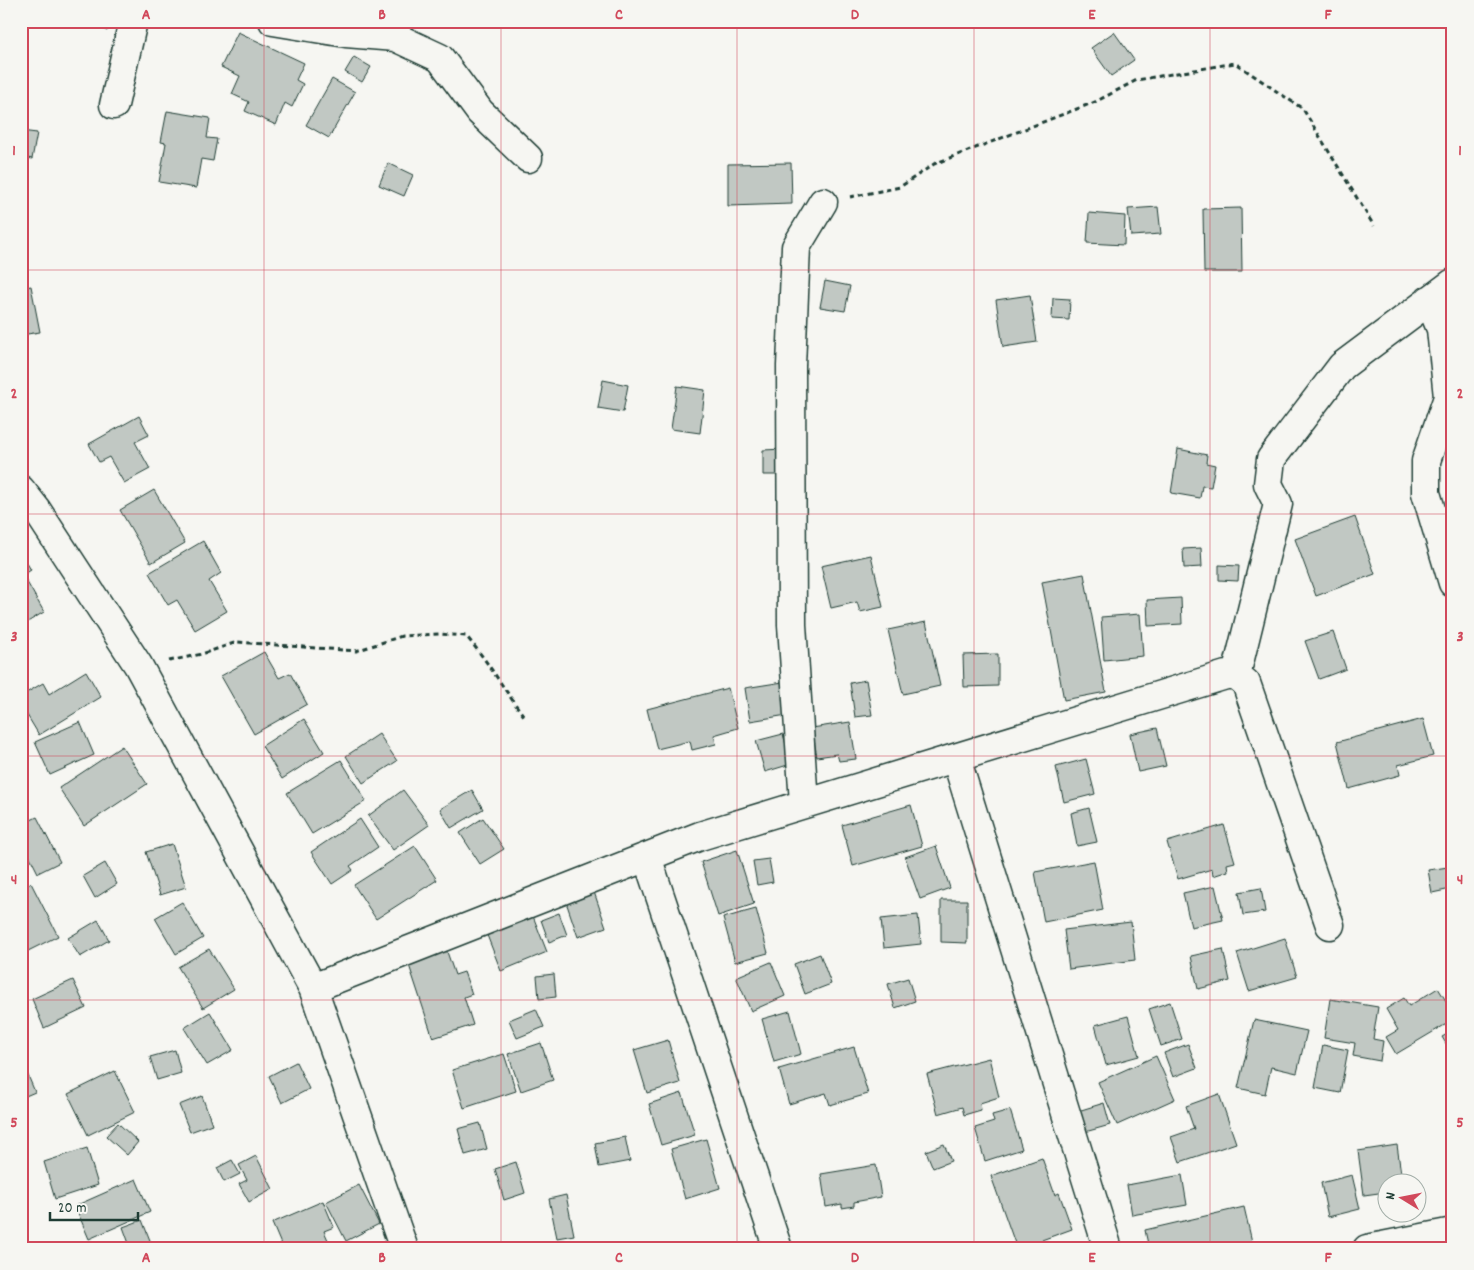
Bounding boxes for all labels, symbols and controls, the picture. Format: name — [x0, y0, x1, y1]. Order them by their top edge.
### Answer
text: A — [142, 4, 151, 27]
text: B — [378, 4, 386, 27]
text: C — [615, 4, 623, 27]
text: D — [851, 4, 860, 27]
text: E — [1088, 4, 1096, 27]
text: F — [1324, 4, 1332, 27]
text: 1 — [12, 140, 16, 163]
text: 1 — [1458, 140, 1462, 163]
text: 2 — [11, 383, 18, 406]
text: 2 — [1457, 383, 1464, 406]
text: 3 — [10, 626, 18, 649]
text: 3 — [1456, 626, 1464, 649]
text: 4 — [11, 869, 17, 892]
text: 4 — [1457, 869, 1463, 892]
text: 5 — [10, 1112, 18, 1135]
text: 5 — [1456, 1112, 1464, 1135]
north arrow — [1376, 1172, 1426, 1222]
scale bar — [50, 1190, 138, 1222]
text: N — [1381, 1191, 1402, 1201]
text: 20 m — [58, 1198, 86, 1220]
text: A — [142, 1247, 151, 1270]
text: B — [378, 1247, 386, 1270]
text: C — [615, 1247, 623, 1270]
text: D — [851, 1247, 860, 1270]
text: E — [1088, 1247, 1096, 1270]
text: F — [1324, 1247, 1332, 1270]

